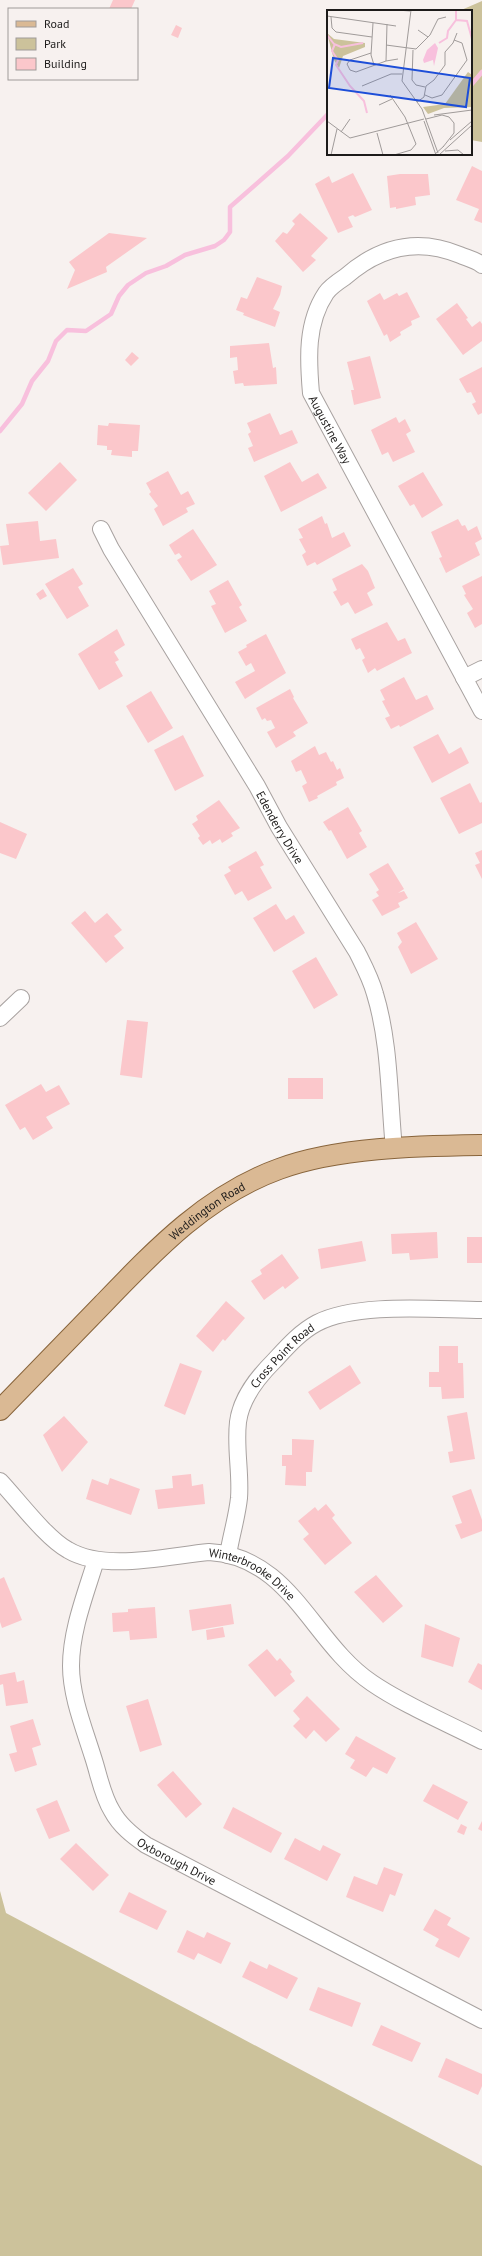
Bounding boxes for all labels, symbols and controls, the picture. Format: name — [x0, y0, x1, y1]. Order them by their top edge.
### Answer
legend — [8, 8, 138, 80]
inset map — [327, 10, 472, 155]
text: Road — [44, 16, 69, 31]
text: Park — [44, 36, 66, 51]
text: Building — [44, 56, 87, 71]
street label: Augustine Way — [306, 393, 355, 467]
street label: Edenderry Drive — [253, 788, 307, 866]
street label: Weddington Road — [166, 1178, 247, 1243]
street label: Cross Point Road — [246, 1319, 317, 1391]
street label: Winterbrooke Drive — [208, 1544, 299, 1603]
street label: Oxborough Drive — [134, 1834, 219, 1888]

